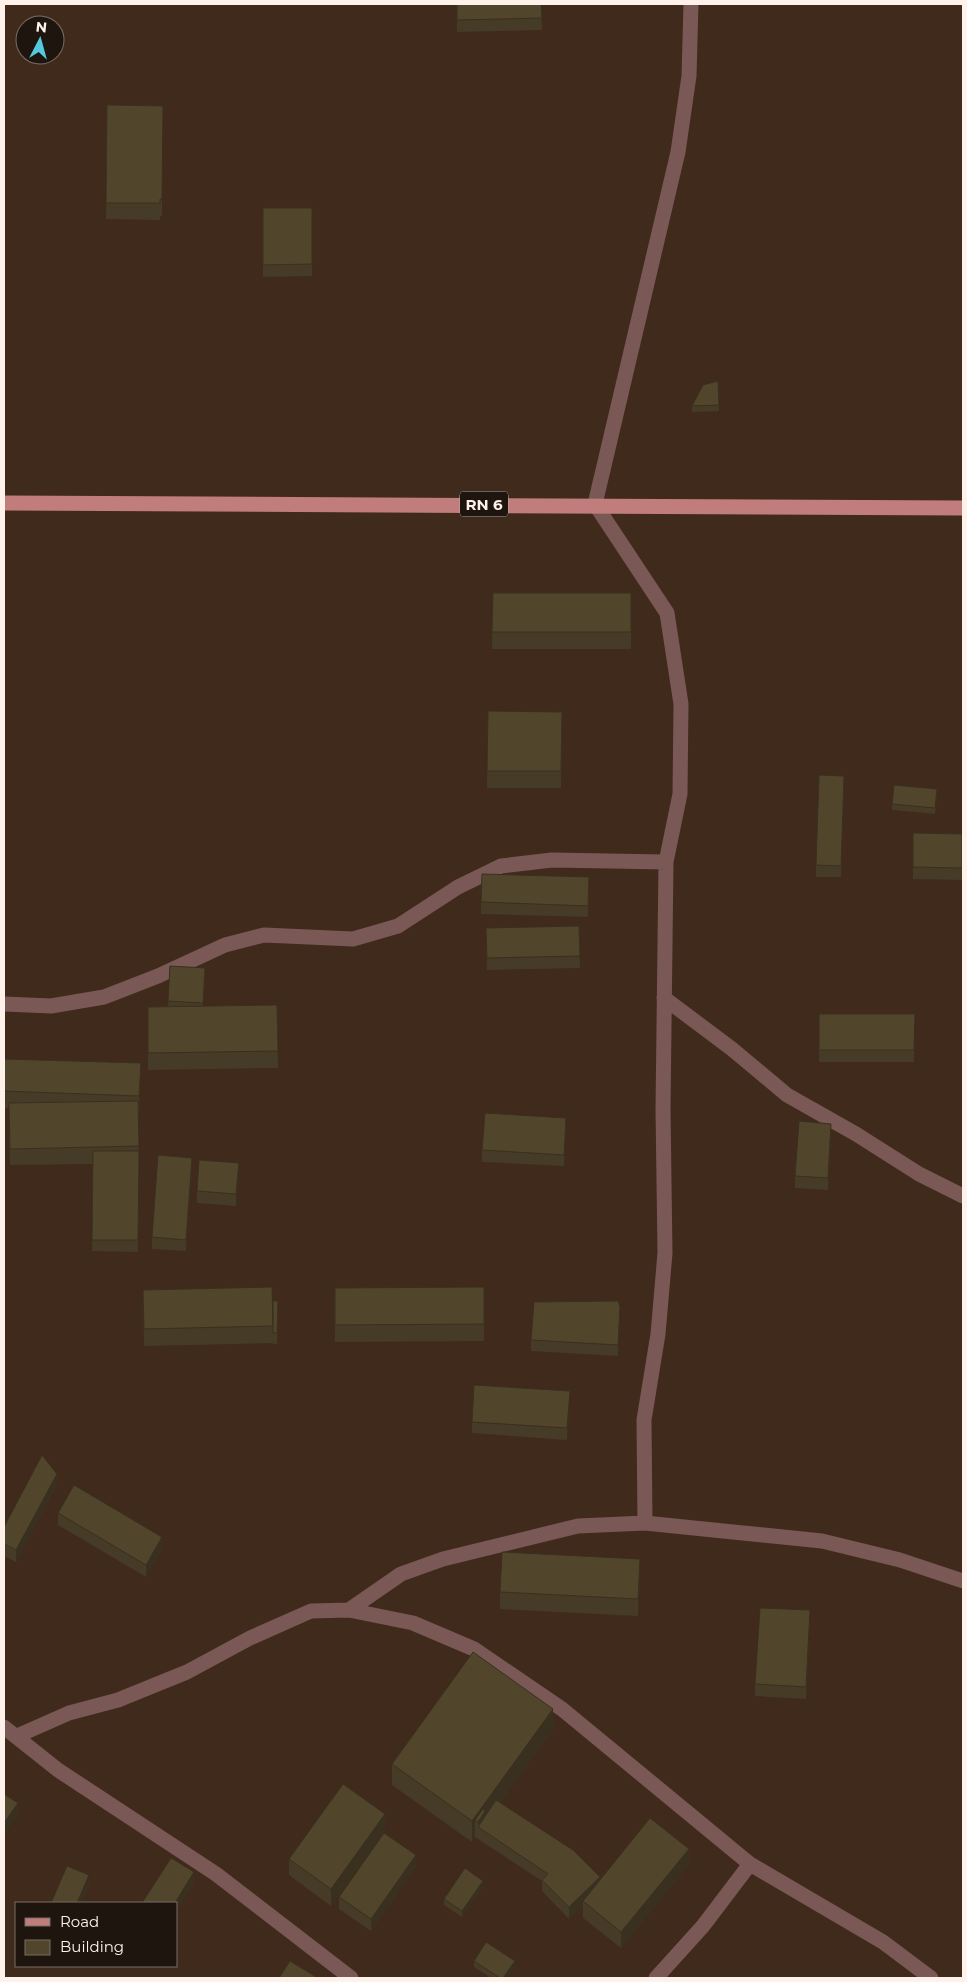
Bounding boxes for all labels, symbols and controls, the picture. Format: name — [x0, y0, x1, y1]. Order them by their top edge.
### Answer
north arrow — [15, 15, 65, 65]
text: N — [35, 18, 48, 37]
road number: RN 6 — [460, 492, 508, 516]
legend — [15, 1902, 178, 1967]
text: Road — [60, 1912, 99, 1931]
text: Building — [60, 1937, 124, 1956]

